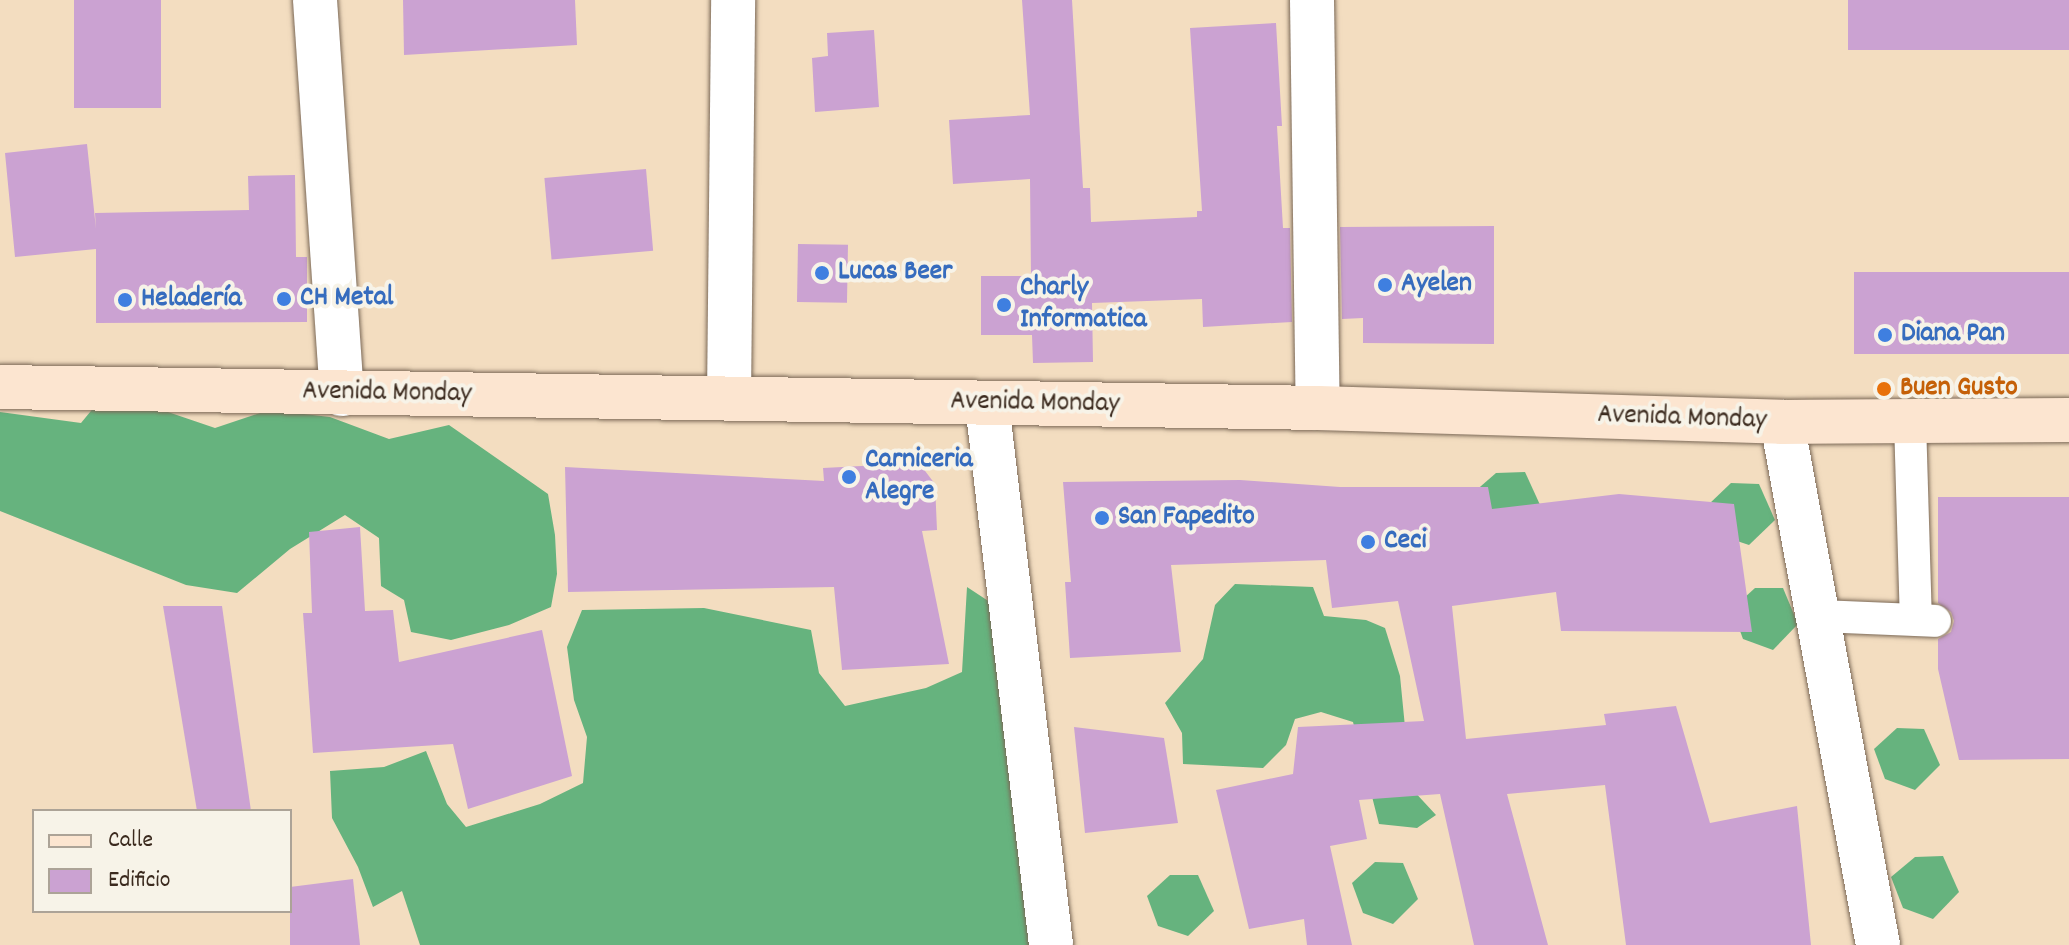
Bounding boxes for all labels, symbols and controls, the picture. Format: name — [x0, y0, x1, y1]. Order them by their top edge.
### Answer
place label: Lucas Beer — [838, 256, 952, 290]
marker: Lucas Beer — [813, 264, 831, 282]
place label: Ayelen — [1401, 268, 1472, 302]
place label: Charly Informatica — [1020, 272, 1147, 338]
marker: Ayelen — [1376, 276, 1394, 294]
place label: CH Metal — [300, 282, 393, 316]
place label: Heladería — [141, 283, 242, 317]
marker: CH Metal — [275, 290, 293, 308]
marker: Heladería — [116, 291, 134, 309]
marker: Charly Informatica — [995, 296, 1013, 314]
place label: Diana Pan — [1901, 318, 2005, 352]
marker: Diana Pan — [1876, 326, 1894, 344]
place label: Buen Gusto — [1900, 372, 2018, 406]
street label: Avenida Monday — [302, 376, 472, 412]
marker: Buen Gusto — [1875, 380, 1893, 398]
street label: Avenida Monday — [950, 386, 1120, 422]
street label: Avenida Monday — [1597, 399, 1767, 439]
place label: Carniceria Alegre — [865, 444, 973, 510]
marker: Carniceria Alegre — [840, 468, 858, 486]
place label: San Fapedito — [1118, 501, 1255, 535]
marker: San Fapedito — [1093, 509, 1111, 527]
place label: Ceci — [1384, 525, 1427, 559]
marker: Ceci — [1359, 533, 1377, 551]
legend — [32, 809, 292, 913]
text: Calle — [108, 824, 153, 858]
text: Edificio — [108, 864, 170, 898]

